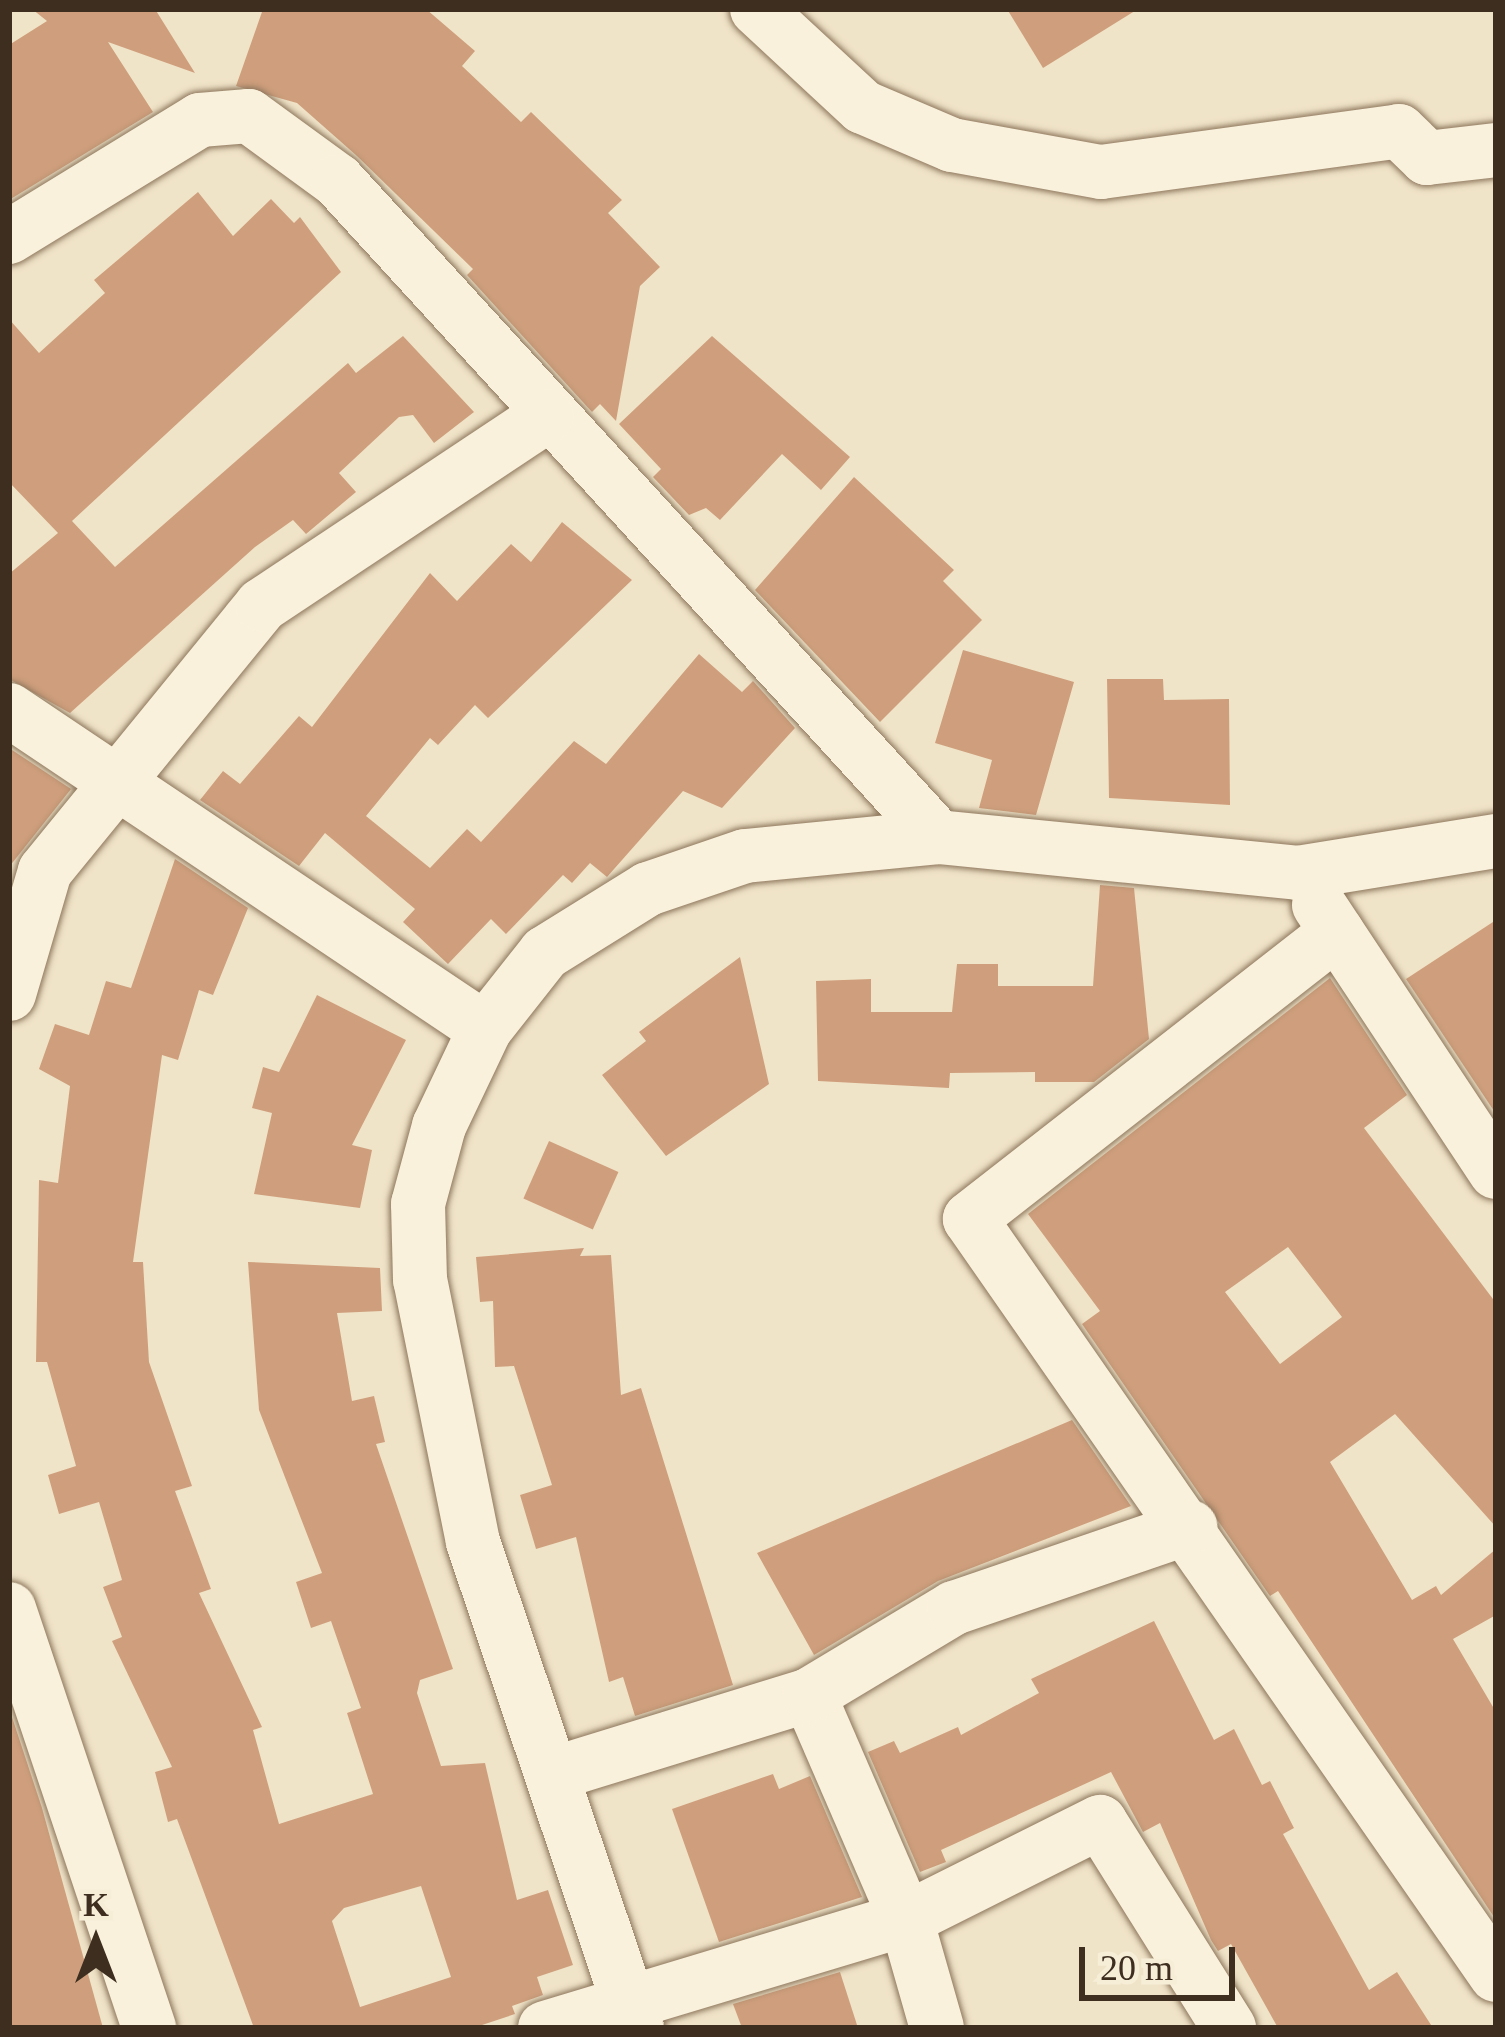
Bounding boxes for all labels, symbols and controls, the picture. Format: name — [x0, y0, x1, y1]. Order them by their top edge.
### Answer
north arrow — [36, 1881, 156, 2001]
text: K — [83, 1887, 109, 1923]
scale bar — [1085, 1923, 1241, 1997]
text: 20 m — [1100, 1948, 1173, 1988]

